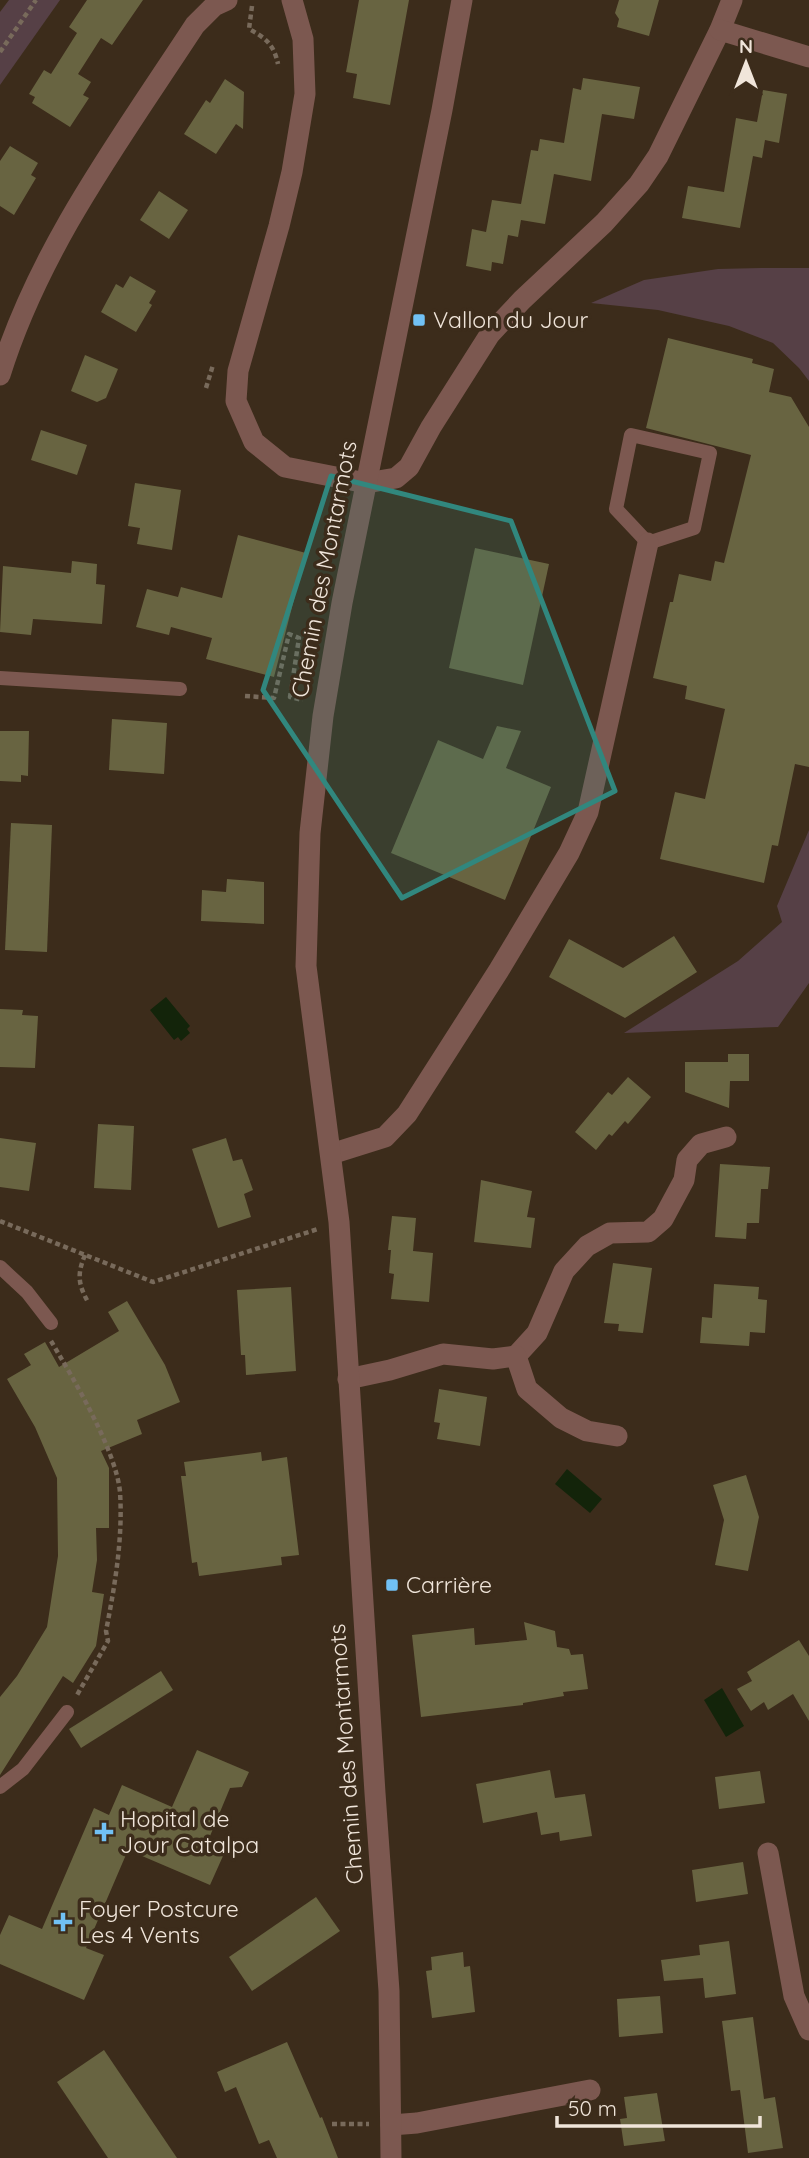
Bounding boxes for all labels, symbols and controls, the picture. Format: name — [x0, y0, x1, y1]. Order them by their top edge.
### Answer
north arrow — [711, 28, 781, 98]
text: N — [739, 34, 753, 58]
place label: Vallon du Jour — [433, 305, 589, 334]
marker: Vallon du Jour — [411, 312, 427, 328]
street label: Chemin des Montarmots — [284, 438, 363, 700]
place label: Carrière — [406, 1570, 492, 1599]
marker: Carrière — [384, 1577, 400, 1593]
street label: Chemin des Montarmots — [322, 1623, 369, 1885]
place label: Hopital de Jour Catalpa — [120, 1804, 259, 1859]
marker: Hopital de Jour Catalpa — [94, 1822, 114, 1842]
place label: Foyer Postcure Les 4 Vents — [79, 1894, 239, 1949]
marker: Foyer Postcure Les 4 Vents — [53, 1912, 73, 1932]
scale bar — [557, 2084, 760, 2128]
text: 50 m — [568, 2095, 617, 2121]

